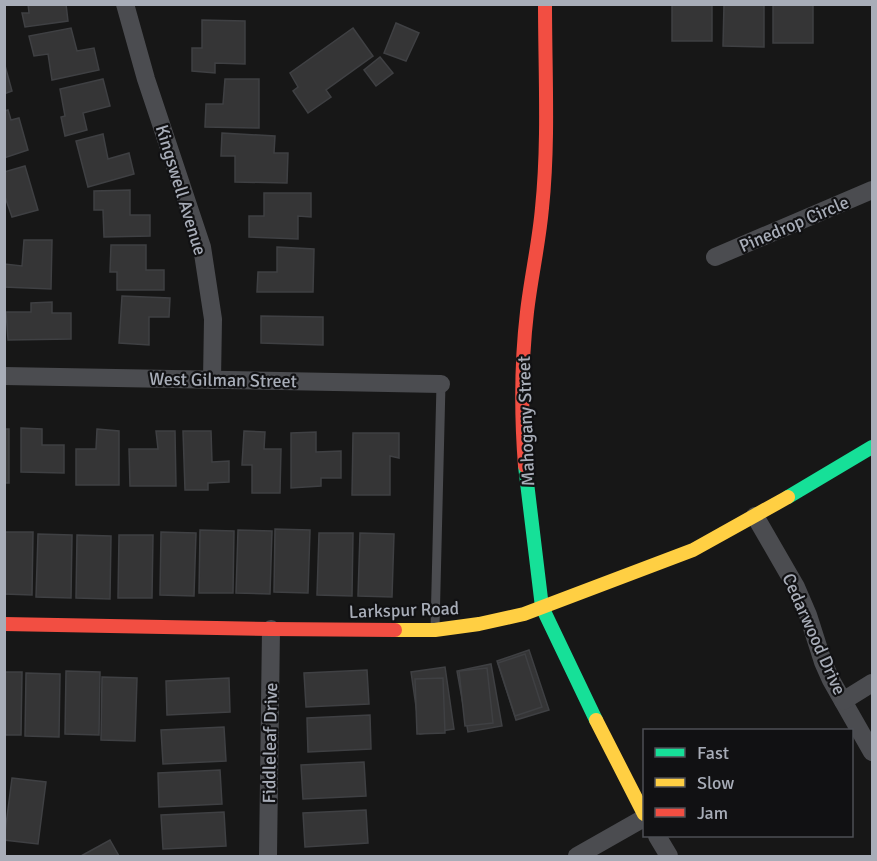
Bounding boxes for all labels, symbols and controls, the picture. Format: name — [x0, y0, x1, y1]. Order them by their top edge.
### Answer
street label: Kingswell Avenue — [151, 122, 211, 258]
street label: Pinedrop Circle — [736, 191, 852, 257]
street label: Mahogany Street — [513, 356, 539, 486]
street label: West Gilman Street — [149, 368, 297, 392]
street label: Cedarwood Drive — [777, 570, 851, 698]
street label: Larkspur Road — [348, 597, 460, 623]
street label: Fiddleleaf Drive — [258, 682, 282, 804]
legend — [643, 729, 853, 837]
text: Fast — [697, 742, 729, 764]
text: Slow — [697, 772, 734, 794]
text: Jam — [697, 802, 728, 824]

